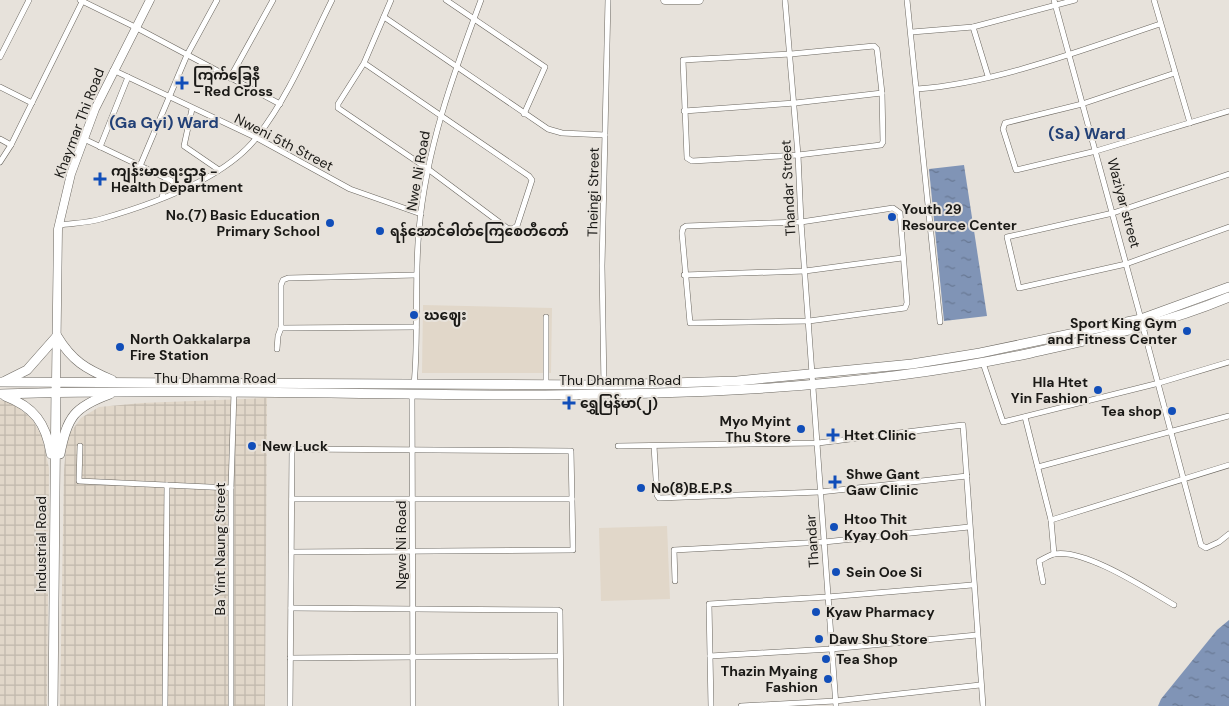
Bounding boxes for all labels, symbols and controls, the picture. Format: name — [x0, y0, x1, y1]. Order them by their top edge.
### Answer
place label: ကြက်ခြေနီ - Red Cross — [193, 65, 273, 100]
street label: Khaymar Thi Road — [50, 66, 108, 180]
marker: ကြက်ခြေနီ - Red Cross — [175, 76, 189, 90]
street label: Nweni 5th Street — [232, 109, 336, 175]
district label: (Ga Gyi) Ward — [109, 112, 219, 133]
district label: (Sa) Ward — [1048, 123, 1126, 144]
street label: Nwe Ni Road — [402, 129, 434, 213]
street label: Thandar Street — [776, 139, 800, 237]
street label: Theingi Street — [583, 147, 603, 237]
street label: Waziyar street — [1103, 156, 1145, 250]
place label: ကျန်းမာရေးဌာန - Health Department — [111, 161, 243, 196]
marker: ကျန်းမာရေးဌာန - Health Department — [93, 172, 107, 186]
place label: Youth 29 Resource Center — [902, 200, 1017, 234]
place label: No.(7) Basic Education Primary School — [166, 206, 320, 240]
marker: Youth 29 Resource Center — [886, 211, 898, 223]
marker: No.(7) Basic Education Primary School — [324, 217, 336, 229]
place label: ရန်အောင်ဓါတ်ကြေစေတီတော် — [390, 221, 569, 243]
marker: ရန်အောင်ဓါတ်ကြေစေတီတော် — [374, 225, 386, 237]
place label: ဃဈေး — [424, 306, 467, 327]
marker: ဃဈေး — [408, 309, 420, 321]
place label: Sport King Gym and Fitness Center — [1047, 314, 1177, 348]
marker: Sport King Gym and Fitness Center — [1181, 325, 1193, 337]
place label: North Oakkalarpa Fire Station — [130, 330, 251, 364]
marker: North Oakkalarpa Fire Station — [114, 341, 126, 353]
street label: Thu Dhamma Road — [154, 369, 276, 387]
street label: Thu Dhamma Road — [559, 371, 681, 389]
place label: Hla Htet Yin Fashion — [1011, 373, 1088, 407]
marker: Hla Htet Yin Fashion — [1092, 384, 1104, 396]
place label: ရွှေမြန်မာ(၂) — [580, 393, 658, 415]
marker: ရွှေမြန်မာ(၂) — [562, 396, 576, 410]
place label: Tea shop — [1101, 402, 1162, 420]
marker: Tea shop — [1166, 405, 1178, 417]
place label: Myo Myint Thu Store — [720, 412, 791, 446]
marker: Myo Myint Thu Store — [795, 423, 807, 435]
place label: Htet Clinic — [844, 426, 916, 444]
marker: Htet Clinic — [826, 428, 840, 442]
place label: New Luck — [262, 437, 328, 455]
marker: New Luck — [246, 440, 258, 452]
place label: Shwe Gant Gaw Clinic — [846, 465, 920, 499]
marker: Shwe Gant Gaw Clinic — [828, 475, 842, 489]
place label: No(8)B.E.P.S — [651, 479, 732, 497]
street label: Ba Yint Naung Street — [211, 482, 229, 616]
marker: No(8)B.E.P.S — [635, 482, 647, 494]
street label: Industrial Road — [32, 496, 50, 592]
street label: Ngwe Ni Road — [392, 501, 410, 589]
place label: Htoo Thit Kyay Ooh — [844, 510, 908, 544]
street label: Thandar — [801, 514, 823, 568]
marker: Htoo Thit Kyay Ooh — [828, 521, 840, 533]
place label: Sein Ooe Si — [846, 563, 922, 581]
marker: Sein Ooe Si — [830, 566, 842, 578]
place label: Kyaw Pharmacy — [826, 603, 935, 621]
marker: Kyaw Pharmacy — [810, 606, 822, 618]
place label: Daw Shu Store — [829, 630, 928, 648]
marker: Daw Shu Store — [813, 633, 825, 645]
place label: Tea Shop — [836, 650, 898, 668]
marker: Tea Shop — [820, 653, 832, 665]
place label: Thazin Myaing Fashion — [721, 662, 818, 696]
marker: Thazin Myaing Fashion — [822, 673, 834, 685]

